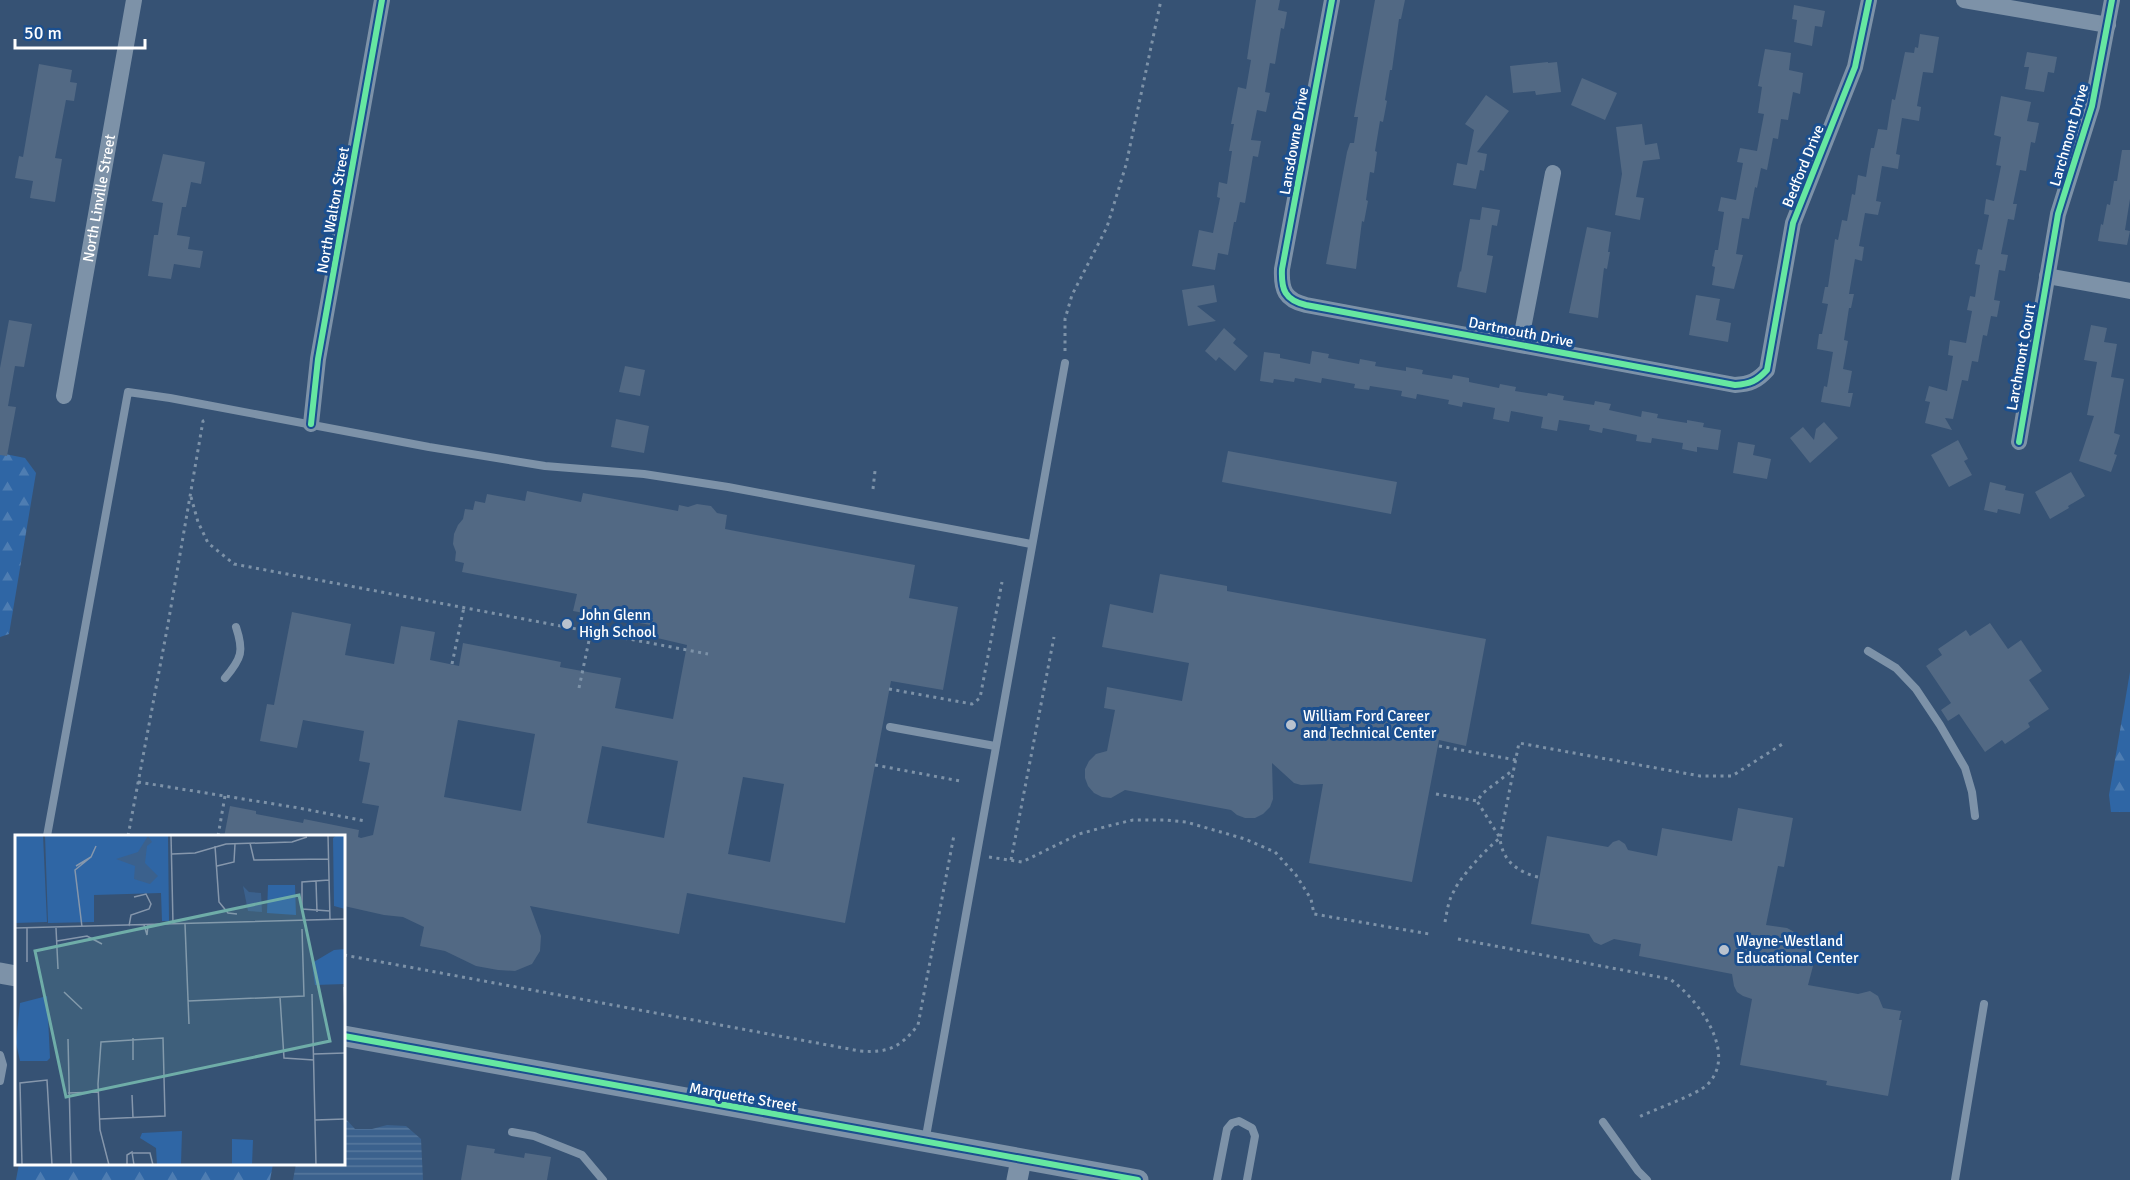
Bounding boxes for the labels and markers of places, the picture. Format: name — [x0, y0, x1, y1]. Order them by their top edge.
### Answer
place label: John Glenn High School — [579, 606, 656, 641]
marker: John Glenn High School — [560, 617, 574, 631]
place label: William Ford Career and Technical Center — [1303, 707, 1437, 742]
marker: William Ford Career and Technical Center — [1284, 718, 1298, 732]
place label: Wayne-Westland Educational Center — [1736, 932, 1859, 967]
marker: Wayne-Westland Educational Center — [1717, 943, 1731, 957]

